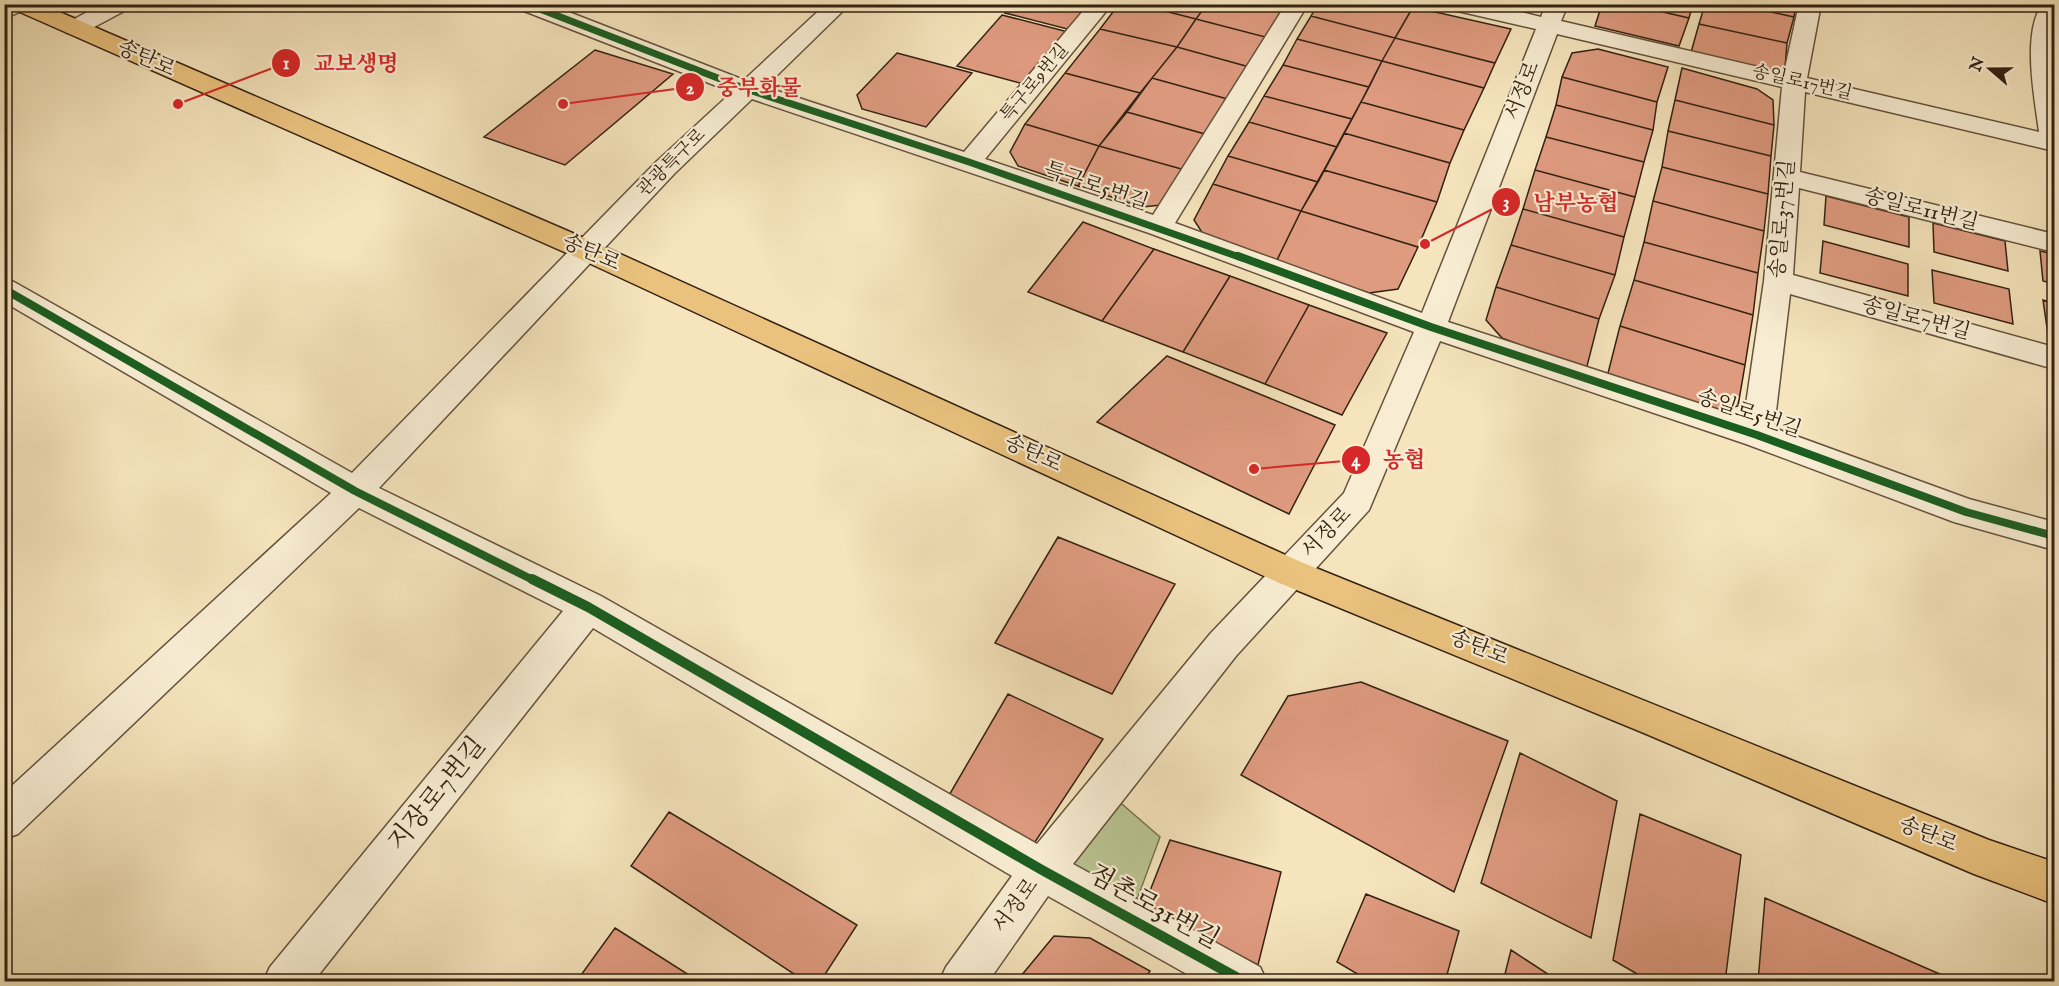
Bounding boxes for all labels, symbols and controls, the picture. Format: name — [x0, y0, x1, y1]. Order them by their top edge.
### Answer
street label: 송탄로 — [113, 34, 179, 84]
street label: 특구로9번길 — [996, 39, 1074, 127]
north arrow — [1960, 39, 2020, 99]
callout: 교보생명 — [271, 43, 410, 83]
text: 교보생명 — [313, 51, 399, 79]
text: 1 — [283, 53, 290, 76]
text: N — [1966, 54, 1990, 75]
street label: 서정로 — [1499, 58, 1547, 124]
street label: 송일로17번길 — [1750, 60, 1854, 106]
callout: 중부화물 — [675, 67, 814, 107]
text: 중부화물 — [716, 75, 802, 103]
text: 2 — [686, 78, 695, 101]
street label: 관광특구로 — [633, 124, 711, 202]
street label: 특구로5번길 — [1040, 156, 1152, 218]
street label: 송일로37번길 — [1764, 158, 1802, 280]
callout: 남부농협 — [1491, 182, 1631, 222]
street label: 송일로11번길 — [1861, 183, 1981, 237]
text: 남부농협 — [1533, 190, 1619, 218]
text: 3 — [1503, 192, 1509, 215]
street label: 송탄로 — [558, 228, 624, 278]
street label: 송일로7번길 — [1859, 292, 1973, 346]
street label: 송일로5번길 — [1693, 383, 1805, 445]
street label: 송탄로 — [1000, 429, 1066, 479]
callout: 농협 — [1341, 440, 1437, 480]
text: 농협 — [1383, 447, 1425, 475]
text: 4 — [1352, 450, 1362, 473]
street label: 서정로 — [1296, 502, 1358, 564]
street label: 송탄로 — [1446, 624, 1512, 672]
street label: 지장로7번길 — [381, 730, 493, 858]
street label: 송탄로 — [1895, 811, 1961, 859]
street label: 점촌로31번길 — [1083, 857, 1225, 957]
street label: 서정로 — [987, 873, 1045, 939]

